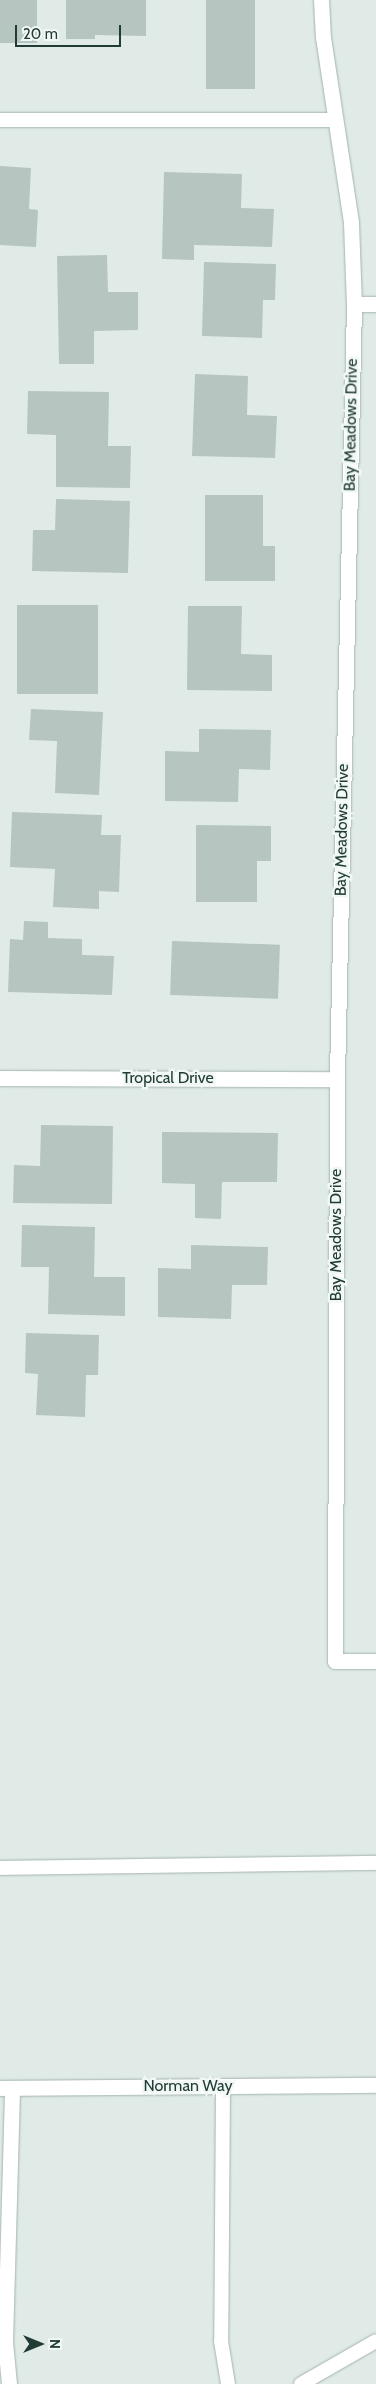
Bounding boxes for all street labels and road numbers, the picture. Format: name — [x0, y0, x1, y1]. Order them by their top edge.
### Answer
street label: Bay Meadows Drive — [340, 359, 362, 491]
street label: Bay Meadows Drive — [331, 764, 353, 896]
street label: Tropical Drive — [122, 1068, 214, 1088]
street label: Bay Meadows Drive — [326, 1169, 346, 1301]
street label: Norman Way — [143, 2076, 233, 2096]

